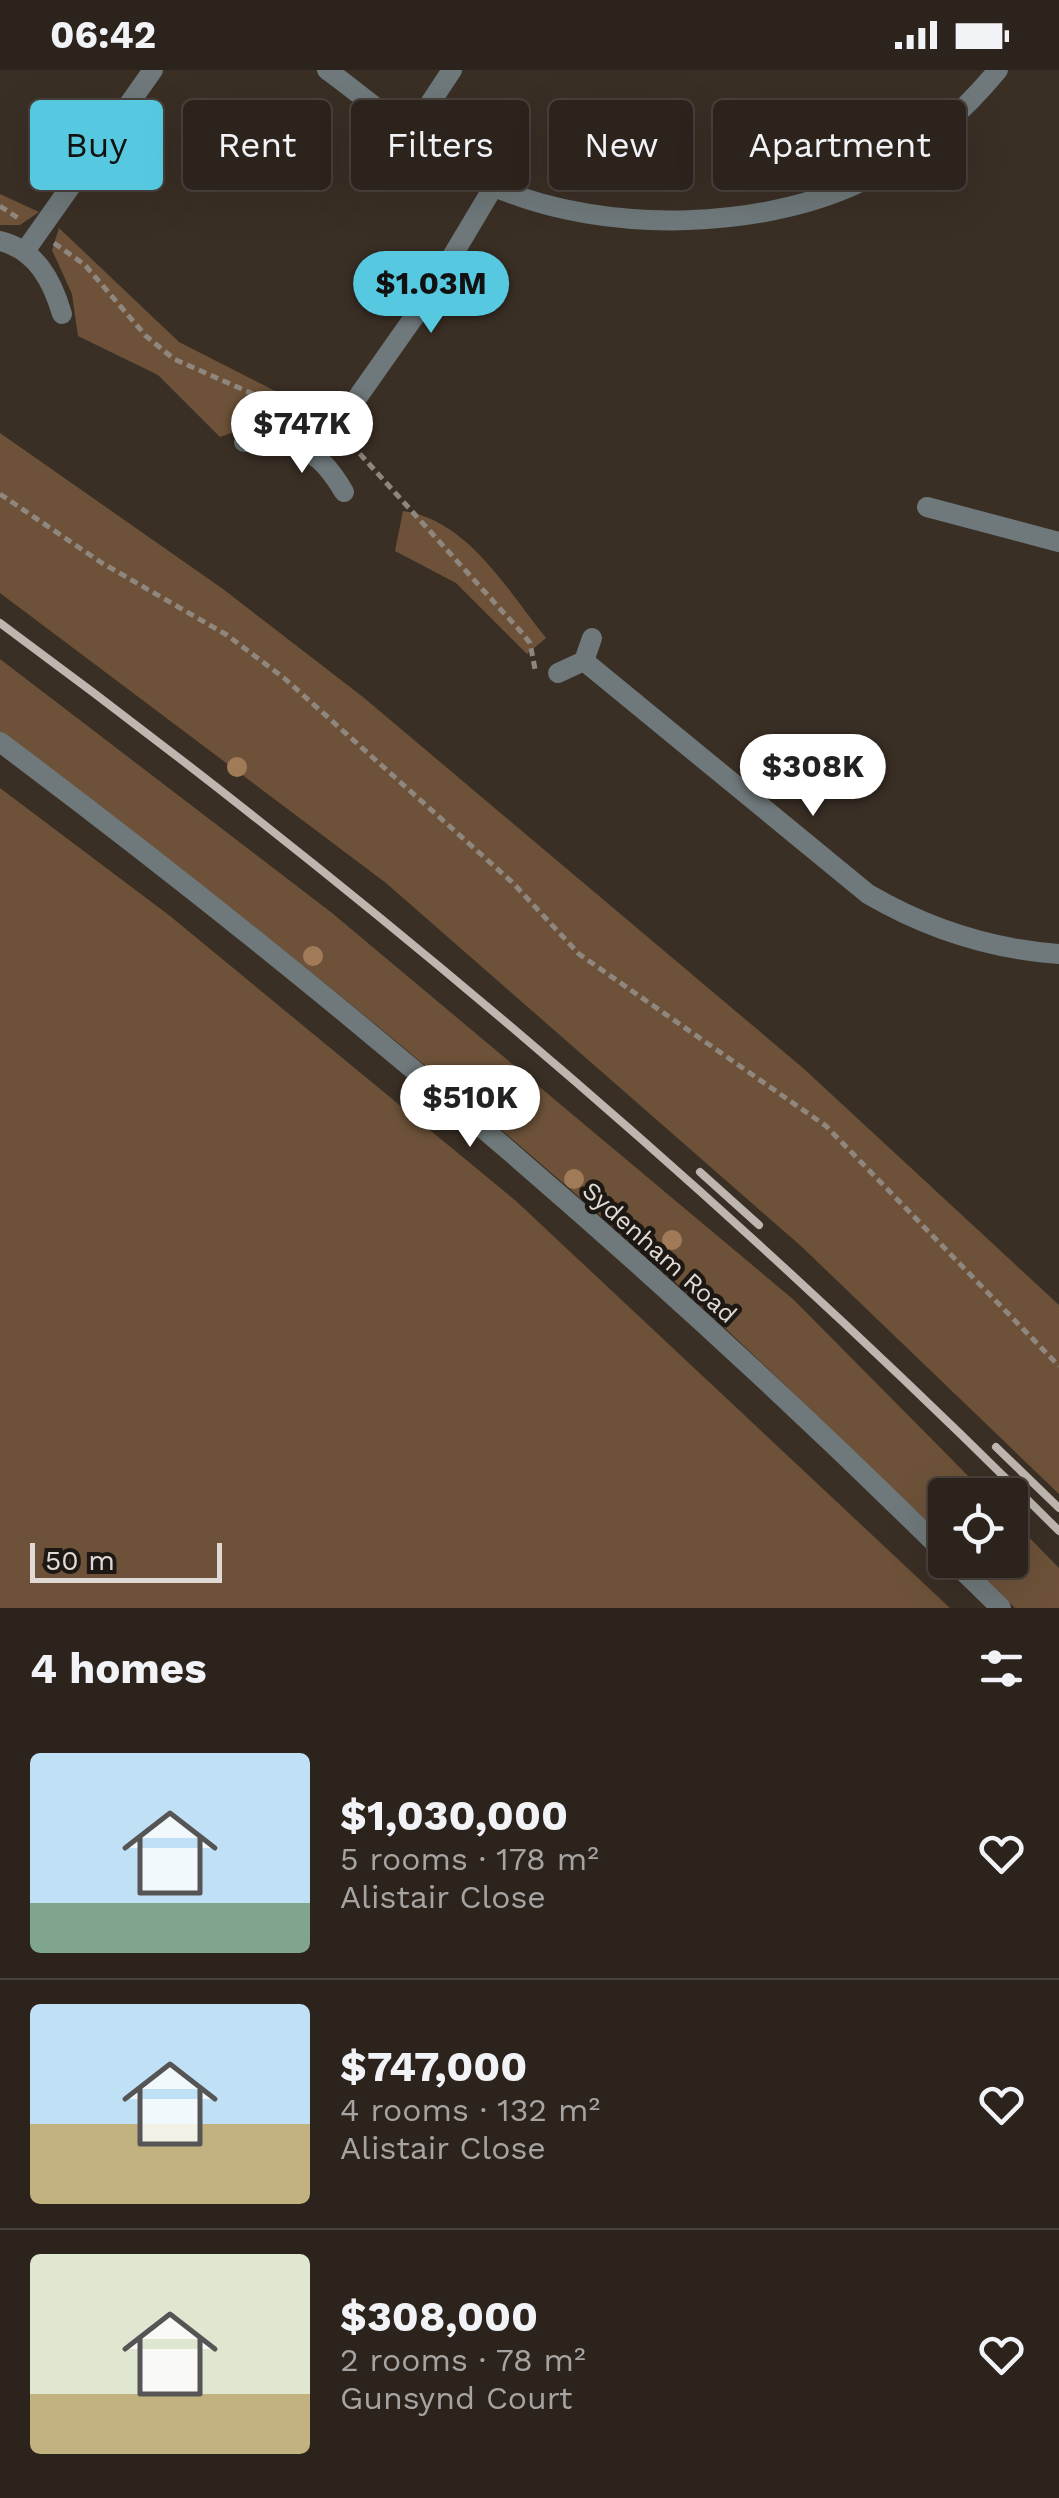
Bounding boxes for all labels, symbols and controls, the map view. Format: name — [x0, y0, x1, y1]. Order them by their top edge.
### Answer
text: 06:42 — [50, 13, 156, 57]
chip: Buy — [30, 100, 163, 190]
chip: Rent — [183, 100, 331, 190]
chip: Filters — [351, 100, 529, 190]
chip: New — [549, 100, 693, 190]
chip: Apartment — [713, 100, 966, 190]
pin: $1.03M — [350, 251, 512, 336]
text: $1.03M — [375, 264, 487, 302]
pin: $747K — [232, 391, 372, 476]
text: $747K — [253, 404, 351, 442]
pin: $308K — [743, 734, 883, 819]
text: $308K — [762, 747, 864, 785]
pin: $510K — [400, 1065, 540, 1150]
text: $510K — [422, 1078, 518, 1116]
street label: Sydenham Road — [577, 1176, 743, 1329]
map controls — [928, 1478, 1028, 1578]
button: locate — [928, 1478, 1028, 1578]
scale bar — [30, 1538, 222, 1582]
text: 50 m — [45, 1544, 115, 1577]
icon: filters — [974, 1641, 1029, 1696]
text: 4 homes — [30, 1644, 207, 1693]
text: $1,030,000 — [340, 1791, 568, 1840]
icon: home — [110, 1793, 230, 1913]
icon: heart — [974, 1826, 1029, 1881]
text: 5 rooms · 178 m² — [340, 1840, 599, 1878]
text: Alistair Close — [340, 1878, 546, 1916]
text: $747,000 — [340, 2042, 527, 2091]
icon: home — [110, 2044, 230, 2164]
icon: heart — [974, 2077, 1029, 2132]
text: 4 rooms · 132 m² — [340, 2091, 600, 2129]
text: Alistair Close — [340, 2129, 546, 2167]
text: $308,000 — [340, 2292, 538, 2341]
icon: home — [110, 2294, 230, 2414]
icon: heart — [974, 2327, 1029, 2382]
text: 2 rooms · 78 m² — [340, 2341, 586, 2379]
text: Gunsynd Court — [340, 2379, 572, 2417]

